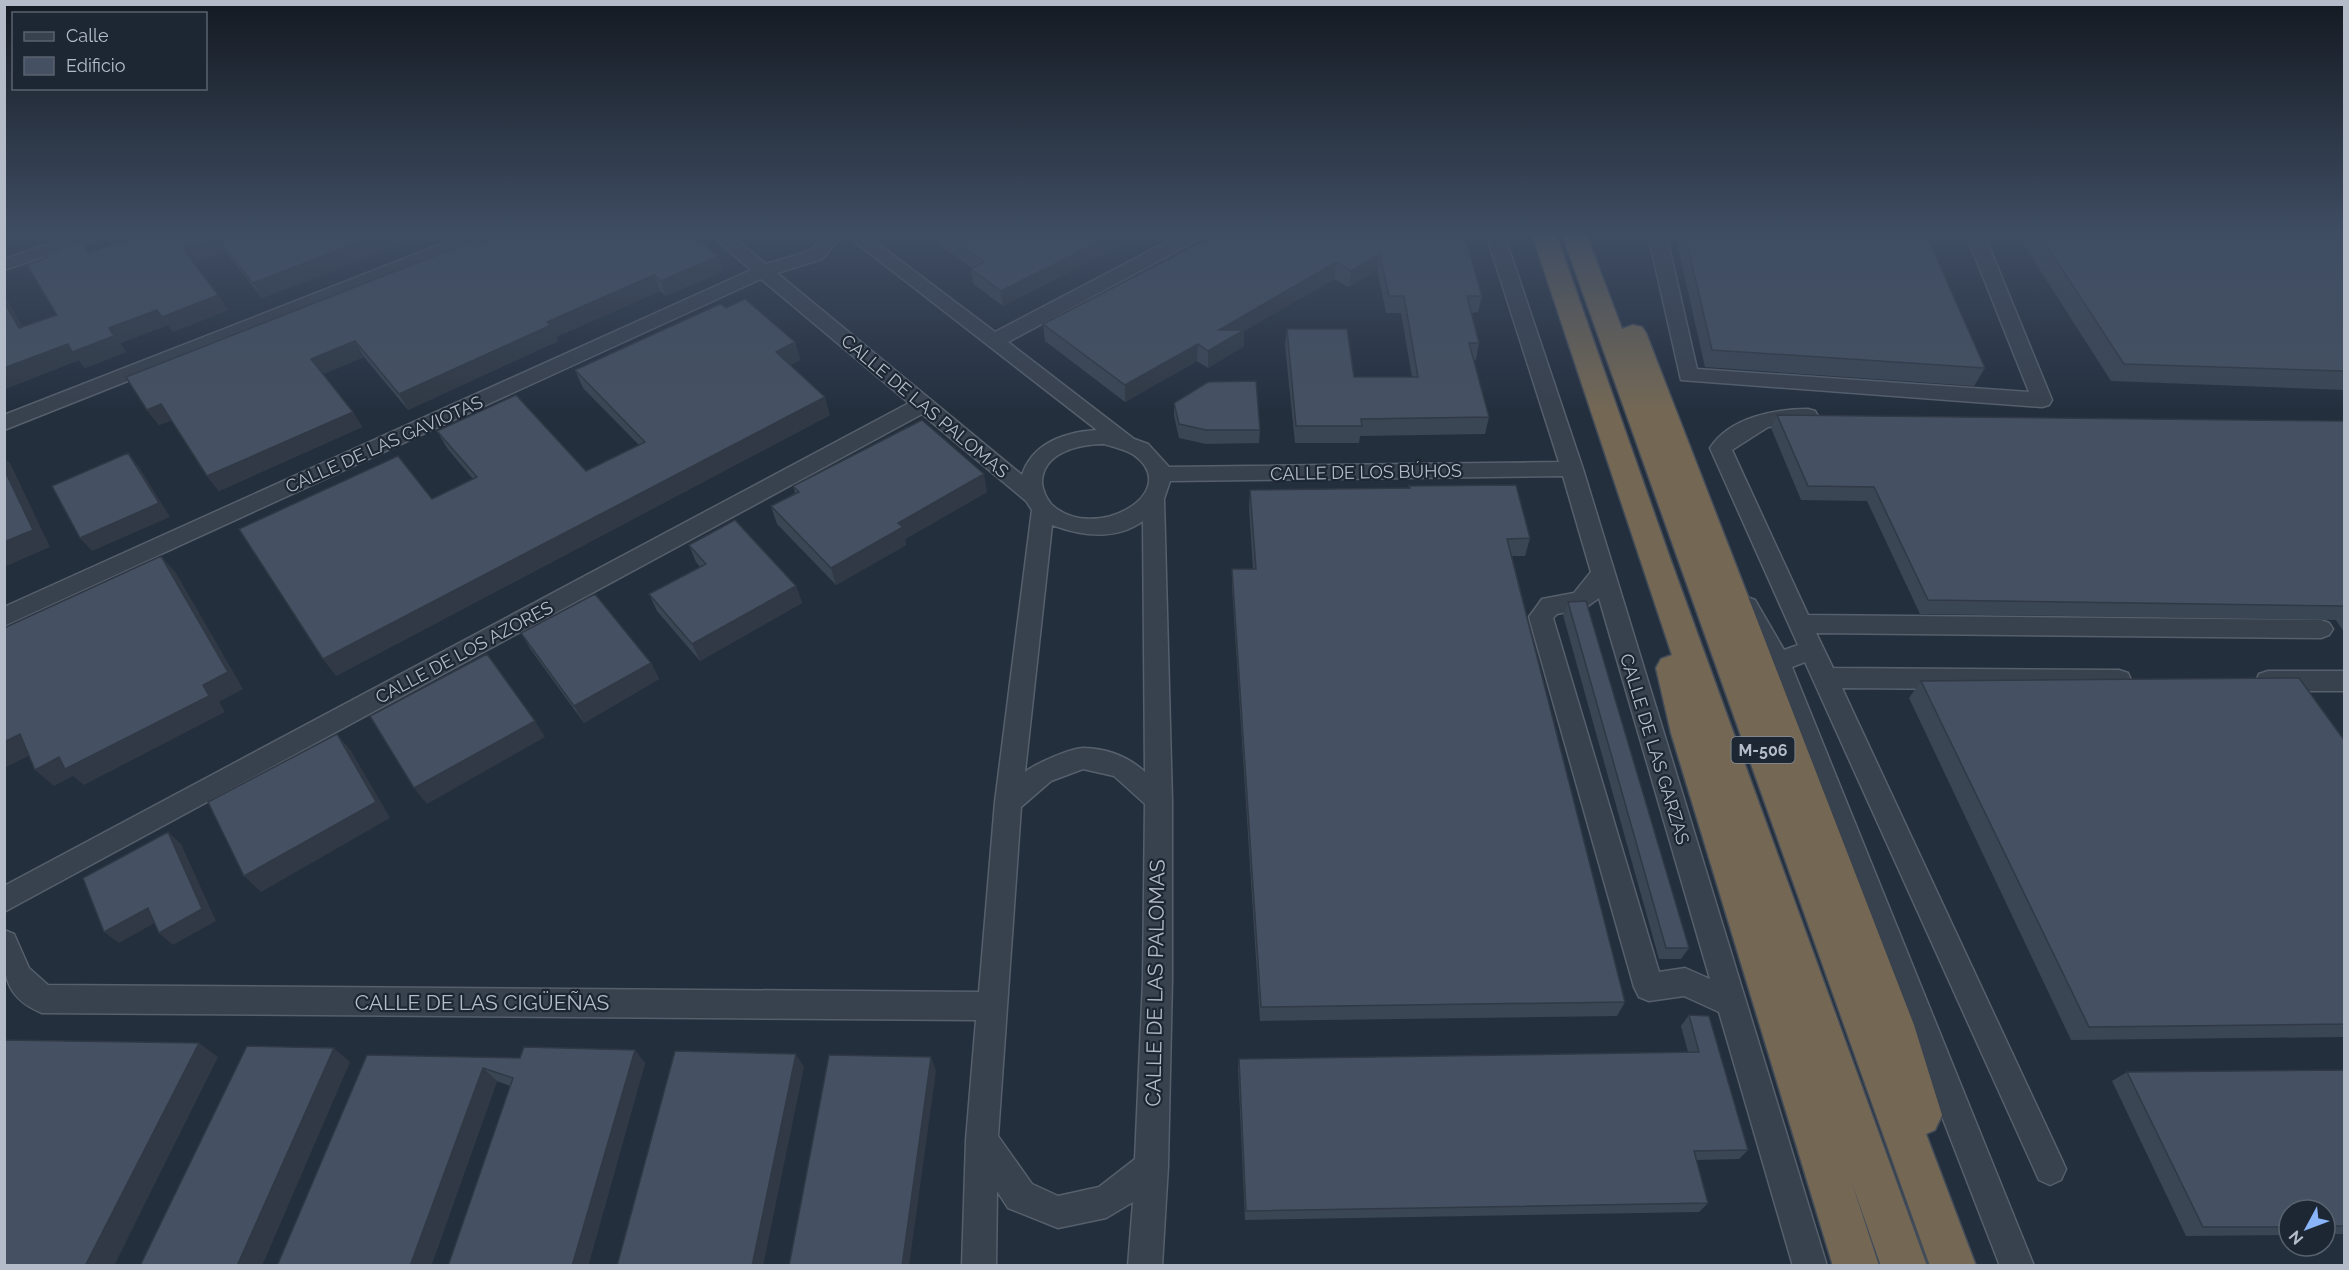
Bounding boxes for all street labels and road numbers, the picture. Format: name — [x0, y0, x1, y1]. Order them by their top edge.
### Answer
street label: CALLE DE LAS PALOMAS — [837, 330, 1013, 482]
street label: CALLE DE LAS GAVIOTAS — [282, 391, 486, 497]
street label: CALLE DE LOS BÚHOS — [1270, 459, 1462, 484]
street label: CALLE DE LOS AZORES — [372, 596, 556, 708]
street label: CALLE DE LAS GARZAS — [1616, 651, 1694, 847]
road number: M-506 — [1732, 737, 1794, 763]
street label: CALLE DE LAS PALOMAS — [1140, 859, 1170, 1107]
street label: CALLE DE LAS CIGÜEÑAS — [355, 990, 610, 1015]

